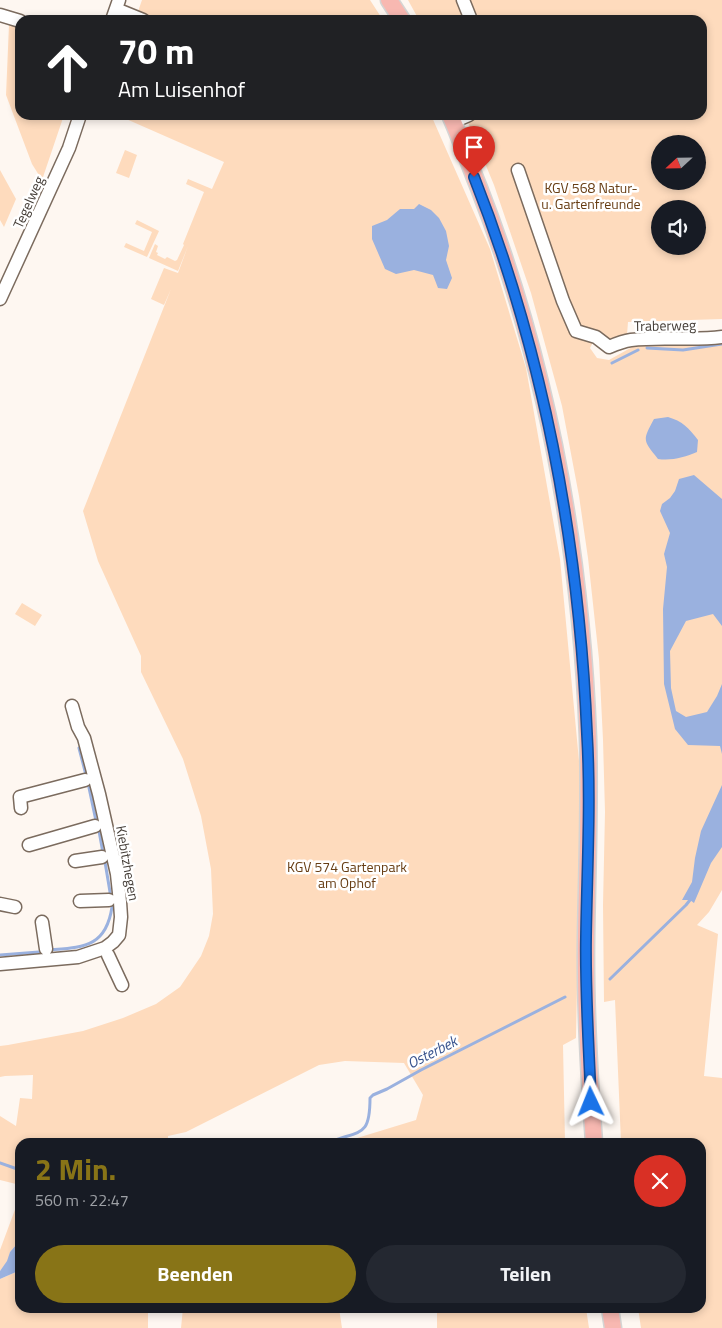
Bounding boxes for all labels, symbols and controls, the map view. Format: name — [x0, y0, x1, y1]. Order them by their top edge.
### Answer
text: 70 m — [118, 24, 194, 78]
icon: ahead — [35, 35, 100, 100]
text: Am Luisenhof — [118, 72, 245, 106]
pin — [453, 126, 495, 177]
icon: arrive — [460, 133, 488, 161]
north arrow — [651, 135, 706, 190]
map controls — [651, 135, 706, 255]
street label: Tegelweg — [7, 172, 49, 232]
park label: KGV 568 Natur- u. Gartenfreunde — [541, 177, 641, 214]
button: sound — [651, 200, 706, 255]
street label: Traberweg — [634, 314, 696, 336]
street label: Kiebitzhegen — [111, 824, 145, 902]
park label: KGV 574 Gartenpark am Ophof — [287, 856, 407, 893]
water label: Osterbek — [403, 1029, 463, 1074]
position arrow — [564, 1075, 616, 1127]
text: 2 Min. — [35, 1146, 116, 1192]
button: close — [634, 1155, 686, 1207]
text: 560 m · 22:47 — [35, 1188, 129, 1212]
button: Beenden — [35, 1245, 356, 1303]
button: Teilen — [366, 1245, 686, 1303]

